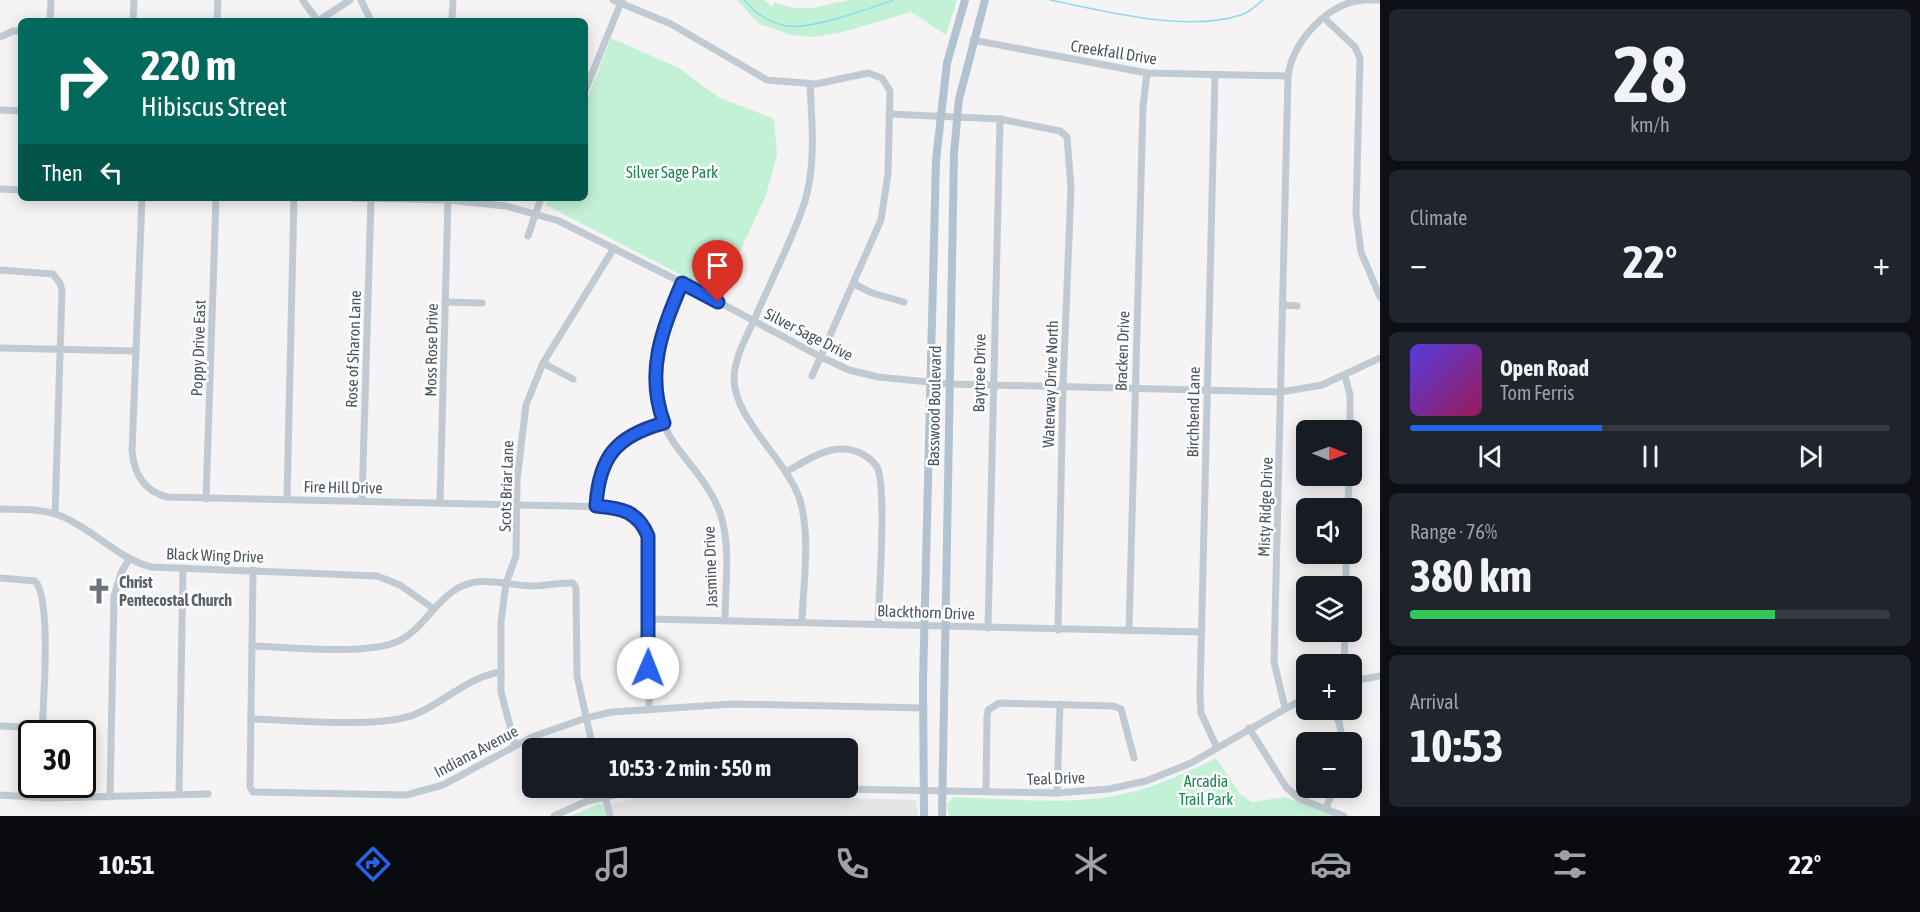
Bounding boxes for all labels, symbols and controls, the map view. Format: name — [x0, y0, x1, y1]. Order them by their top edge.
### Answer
text: 28 — [1613, 29, 1687, 119]
street label: Creekfall Drive — [1070, 36, 1158, 68]
text: 220 m — [141, 41, 236, 89]
icon: right — [42, 42, 120, 120]
text: Hibiscus Street — [141, 91, 287, 122]
text: km/h — [1630, 113, 1670, 136]
icon: left — [95, 156, 128, 189]
text: Then — [42, 160, 83, 186]
park label: Silver Sage Park — [626, 163, 718, 182]
text: Climate — [1410, 206, 1467, 229]
text: 22° — [1623, 236, 1677, 288]
pin — [692, 240, 743, 302]
text: − — [1410, 244, 1427, 282]
text: + — [1873, 244, 1890, 282]
icon: arrive — [701, 249, 734, 282]
street label: Rose of Sharon Lane — [342, 290, 364, 408]
street label: Poppy Drive East — [187, 299, 210, 397]
street label: Moss Rose Drive — [421, 303, 441, 397]
street label: Silver Sage Drive — [762, 304, 856, 365]
street label: Bracken Drive — [1112, 311, 1132, 391]
street label: Waterway Drive North — [1039, 320, 1062, 448]
street label: Baytree Drive — [969, 334, 990, 412]
street label: Basswood Boulevard — [924, 345, 944, 467]
text: Open Road — [1500, 355, 1589, 381]
street label: Birchbend Lane — [1183, 366, 1203, 458]
text: Tom Ferris — [1500, 381, 1574, 404]
north arrow — [1296, 420, 1362, 486]
map controls — [1296, 420, 1362, 798]
street label: Scots Briar Lane — [495, 440, 517, 532]
icon: previous — [1474, 440, 1507, 473]
icon: pause — [1634, 440, 1667, 473]
icon: next — [1794, 440, 1827, 473]
street label: Misty Ridge Drive — [1254, 457, 1277, 557]
street label: Fire Hill Drive — [303, 477, 383, 497]
button: sound — [1296, 498, 1362, 564]
text: Range · 76% — [1410, 520, 1497, 543]
street label: Jasmine Drive — [700, 526, 720, 608]
street label: Black Wing Drive — [166, 544, 264, 567]
text: 380 km — [1410, 550, 1532, 602]
place label: Christ Pentecostal Church — [119, 573, 232, 609]
church icon: Christ Pentecostal Church — [84, 576, 114, 606]
button: layers — [1296, 576, 1362, 642]
street label: Blackthorn Drive — [877, 601, 975, 623]
position arrow — [616, 636, 680, 700]
button: + — [1296, 654, 1362, 720]
text: Arrival — [1410, 690, 1459, 713]
speed limit sign: 30 — [18, 720, 96, 798]
text: 10:53 — [1410, 720, 1504, 772]
street label: Indiana Avenue — [431, 721, 521, 781]
button: − — [1296, 732, 1362, 798]
text: 10:53 · 2 min · 550 m — [609, 755, 771, 781]
street label: Teal Drive — [1027, 768, 1085, 788]
park label: Arcadia Trail Park — [1179, 772, 1233, 808]
icon: directions — [352, 843, 394, 885]
icon: music — [592, 843, 634, 885]
icon: phone — [831, 843, 873, 885]
icon: climate — [1070, 843, 1112, 885]
icon: car — [1310, 843, 1352, 885]
icon: filters — [1549, 843, 1591, 885]
text: 10:51 — [99, 849, 155, 880]
text: 22° — [1788, 849, 1821, 880]

